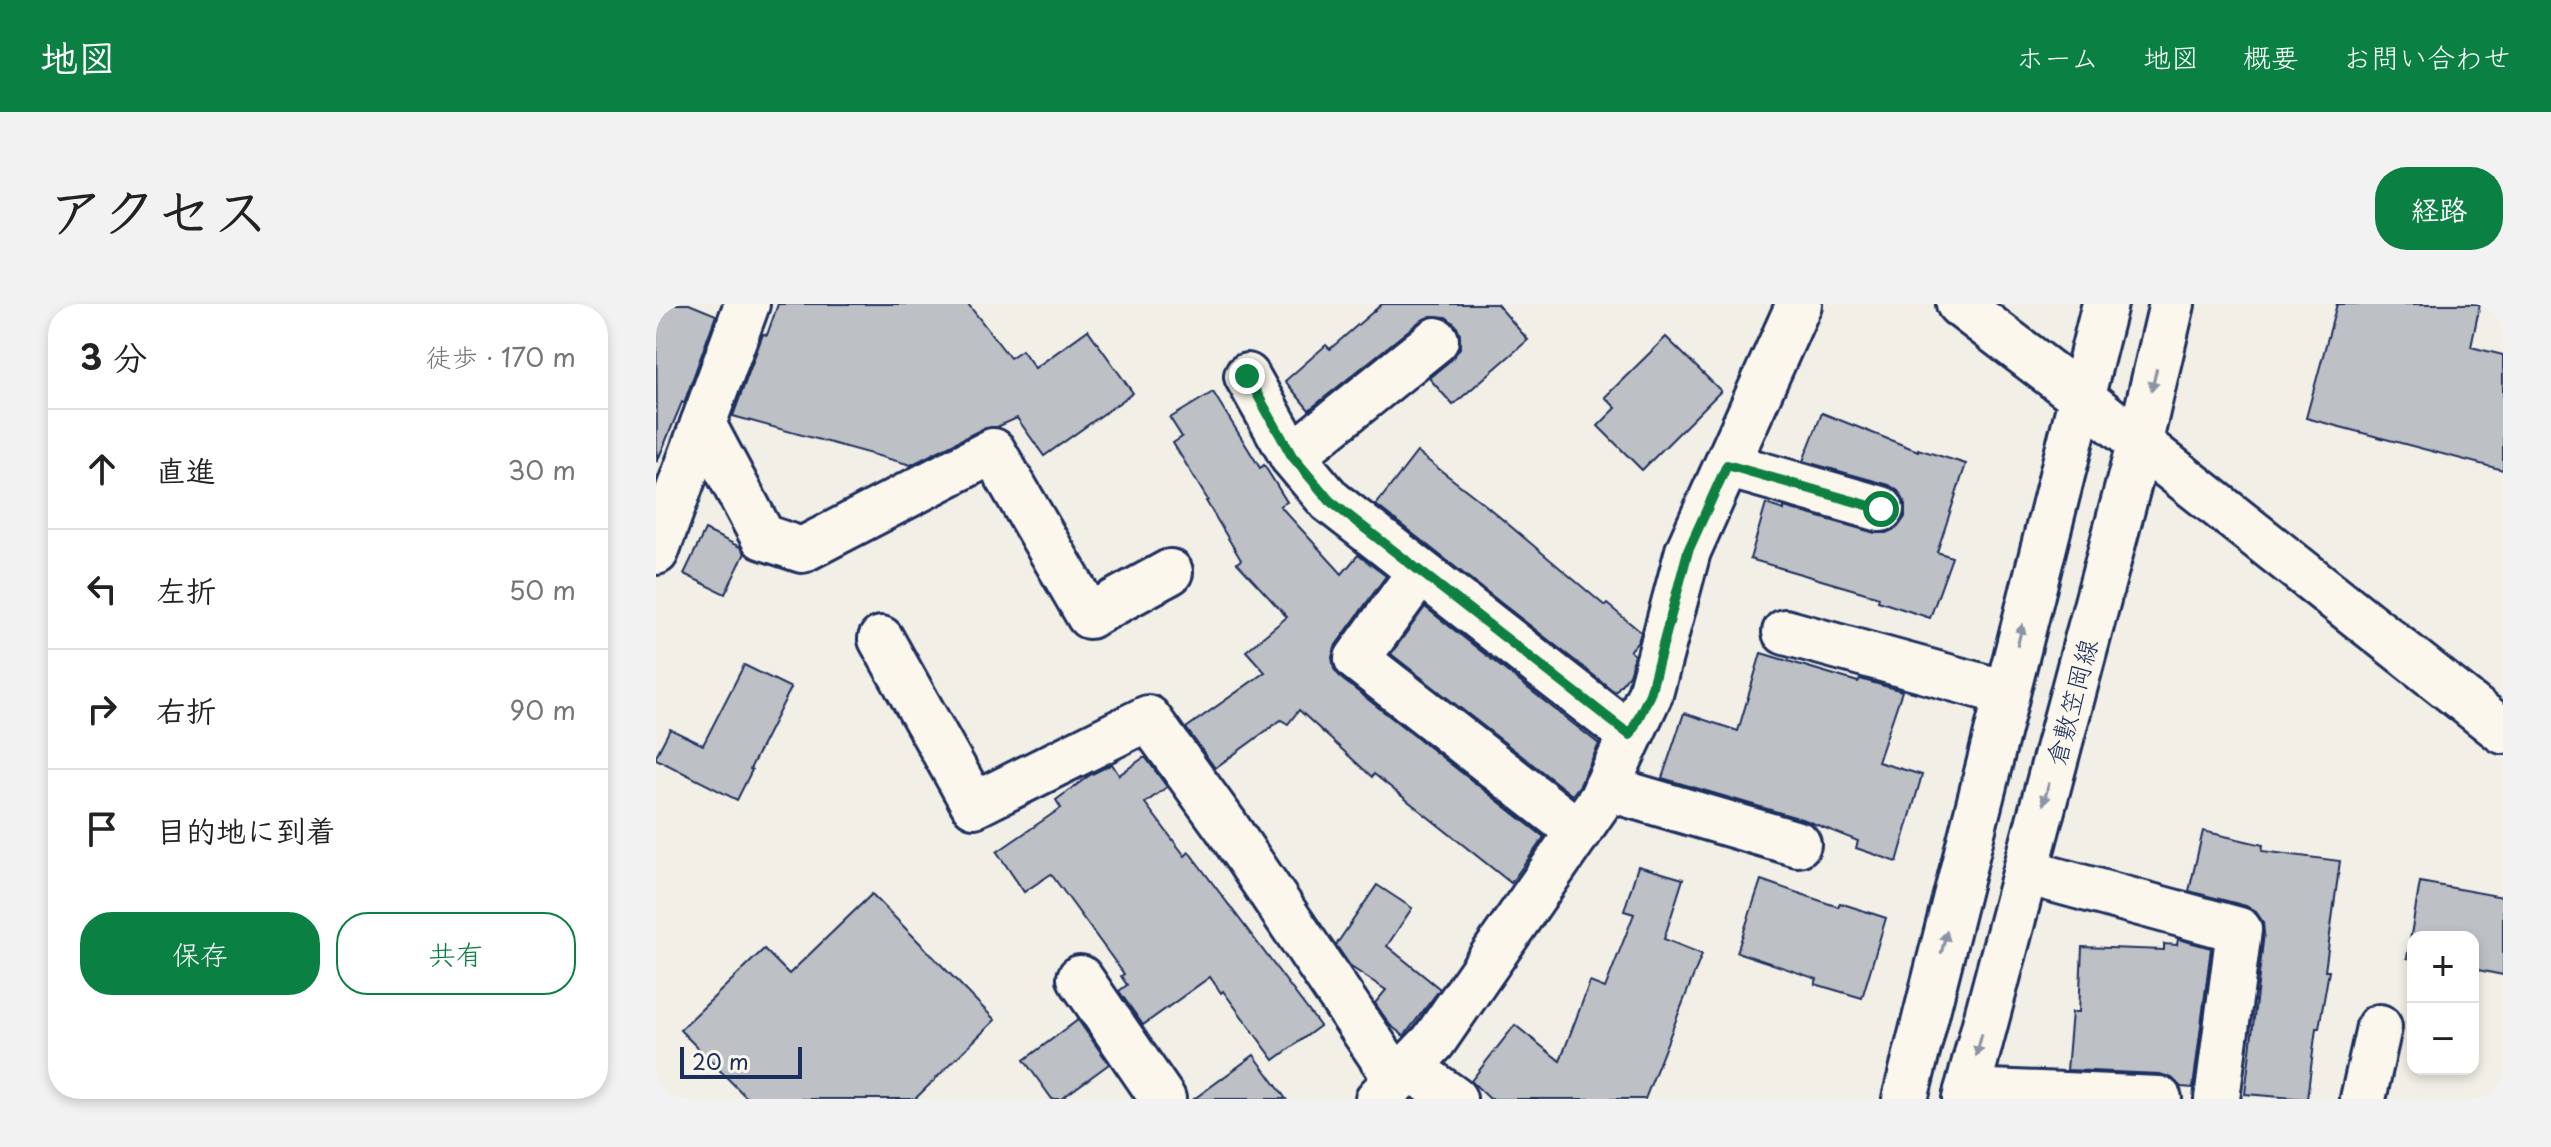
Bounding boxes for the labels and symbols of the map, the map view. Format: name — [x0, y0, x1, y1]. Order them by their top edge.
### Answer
route end — [1229, 358, 1265, 394]
one-way arrow — [2147, 368, 2160, 393]
route start — [1863, 491, 1899, 527]
one-way arrow — [2015, 623, 2027, 648]
street label: 倉敷笠岡線 — [2035, 634, 2107, 770]
one-way arrow — [2040, 782, 2052, 807]
one-way arrow — [1938, 929, 1950, 954]
one-way arrow — [1972, 1034, 1985, 1058]
scale bar — [680, 1043, 802, 1079]

